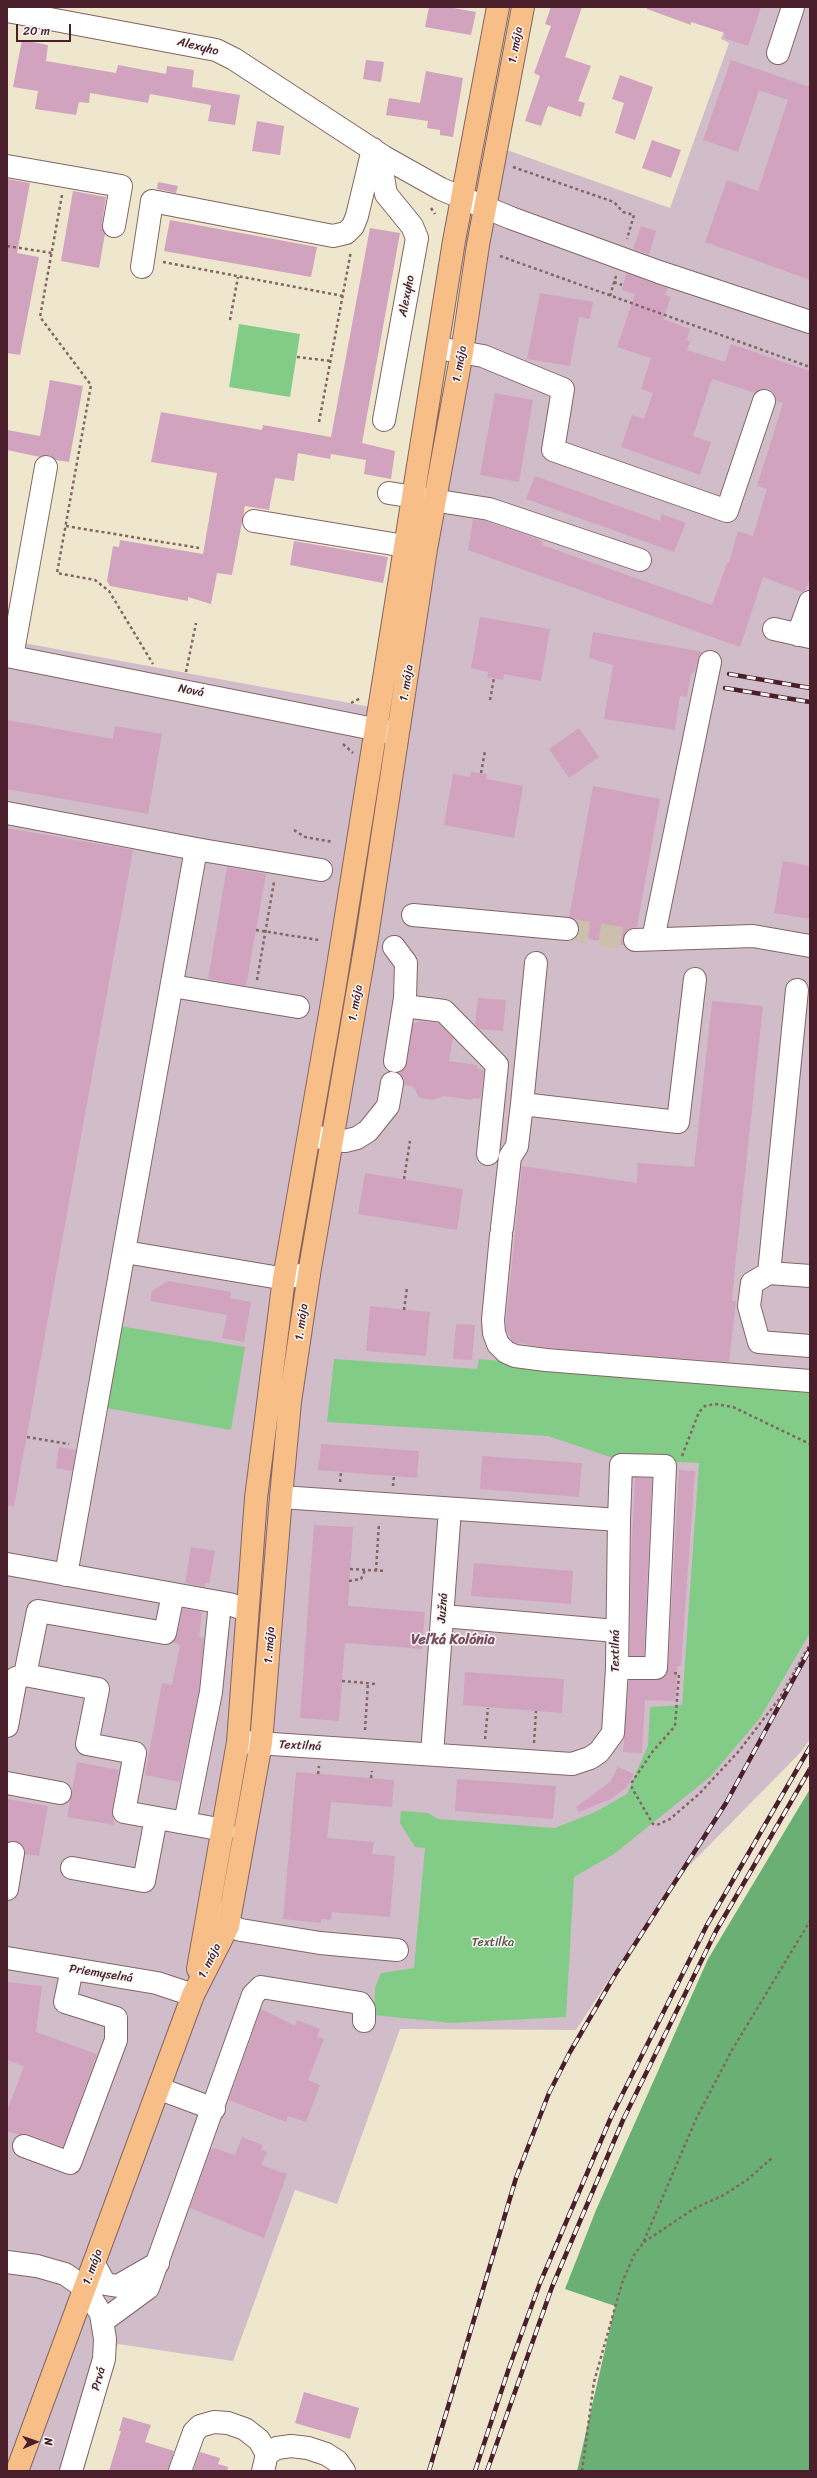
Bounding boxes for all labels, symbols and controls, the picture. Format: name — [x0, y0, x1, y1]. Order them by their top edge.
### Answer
scale bar — [18, 16, 73, 42]
text: 20 m — [23, 20, 50, 42]
street label: 1. mája — [505, 25, 527, 65]
street label: Alexyho — [176, 35, 220, 59]
street label: Alexyho — [396, 274, 418, 318]
street label: 1. mája — [450, 345, 470, 383]
street label: 1. mája — [397, 664, 417, 702]
street label: Nová — [177, 681, 205, 701]
street label: 1. mája — [346, 984, 366, 1022]
street label: 1. mája — [292, 1303, 312, 1341]
street label: Južná — [435, 1592, 451, 1624]
street label: 1. mája — [262, 1626, 278, 1664]
street label: Textilná — [609, 1630, 623, 1672]
district label: Veľká Kolónia — [411, 1632, 495, 1648]
street label: Textilná — [278, 1738, 322, 1754]
park label: Textilka — [472, 1936, 514, 1950]
street label: 1. mája — [195, 1941, 225, 1981]
street label: Priemyselná — [68, 1962, 134, 1986]
street label: 1. mája — [80, 2247, 106, 2287]
street label: Prvá — [89, 2366, 109, 2392]
north arrow — [16, 2422, 56, 2462]
text: N — [39, 2437, 58, 2446]

